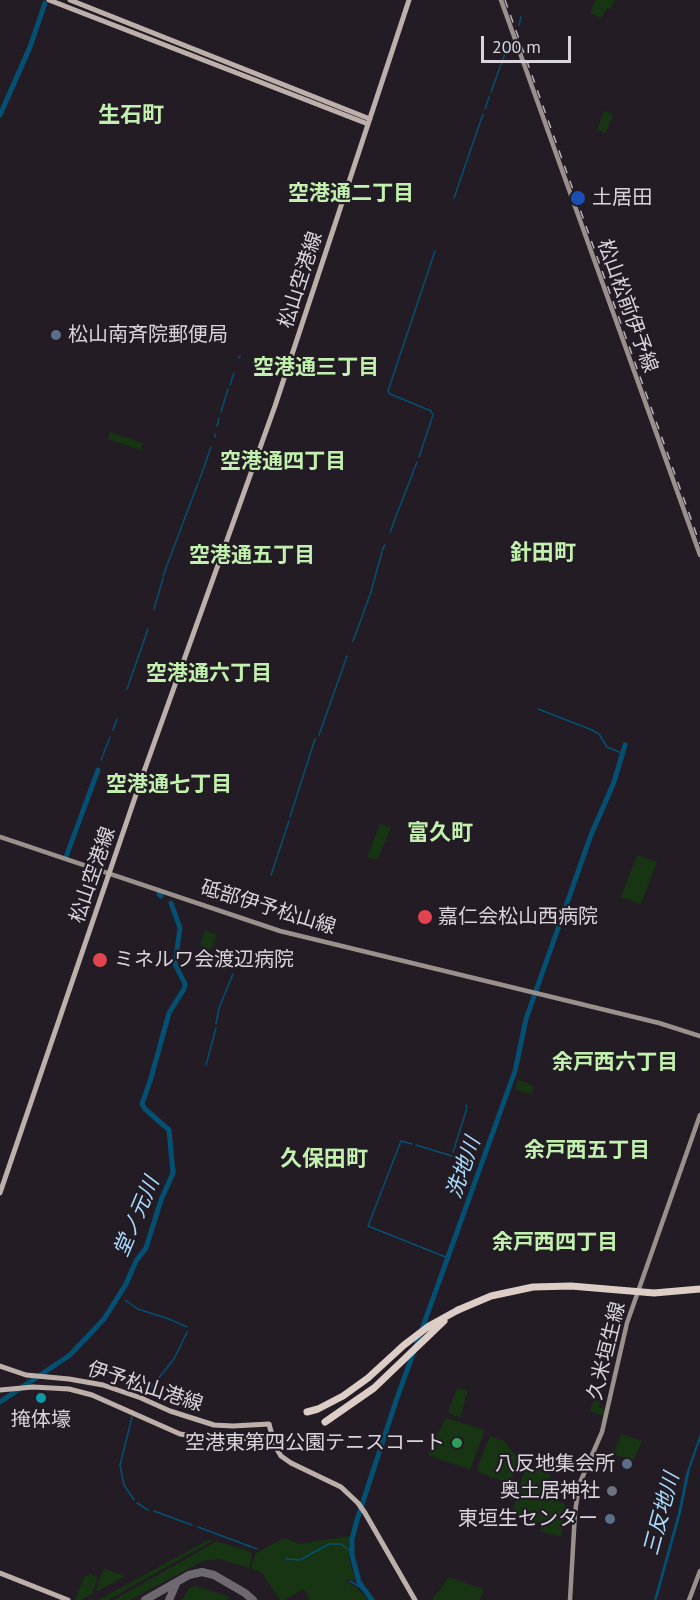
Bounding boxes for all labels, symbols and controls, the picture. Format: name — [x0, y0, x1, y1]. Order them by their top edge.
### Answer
scale bar — [484, 24, 574, 62]
text: 200 m — [492, 35, 541, 58]
district label: 生石町 — [98, 103, 164, 129]
district label: 空港通二丁目 — [288, 181, 414, 207]
place label: 土居田 — [592, 186, 652, 210]
marker: 土居田 — [569, 189, 587, 207]
street label: 松山空港線 — [274, 229, 328, 331]
street label: 松山松前伊予線 — [592, 236, 662, 376]
place label: 松山南斉院郵便局 — [68, 323, 228, 347]
marker: 松山南斉院郵便局 — [49, 328, 63, 342]
district label: 空港通三丁目 — [253, 355, 379, 381]
district label: 空港通四丁目 — [220, 449, 346, 475]
district label: 針田町 — [510, 541, 576, 567]
district label: 空港通五丁目 — [189, 543, 315, 569]
district label: 空港通六丁目 — [146, 661, 272, 687]
district label: 空港通七丁目 — [106, 772, 232, 798]
district label: 富久町 — [407, 821, 473, 847]
street label: 松山空港線 — [65, 824, 121, 926]
street label: 砥部伊予松山線 — [198, 876, 338, 940]
place label: 嘉仁会松山西病院 — [438, 905, 598, 929]
marker: 嘉仁会松山西病院 — [416, 908, 434, 926]
place label: ミネルワ会渡辺病院 — [114, 948, 294, 972]
marker: ミネルワ会渡辺病院 — [91, 951, 109, 969]
district label: 余戸西六丁目 — [552, 1050, 678, 1076]
water label: 洗地川 — [442, 1134, 486, 1202]
district label: 余戸西五丁目 — [524, 1138, 650, 1164]
district label: 久保田町 — [280, 1147, 368, 1173]
water label: 堂ノ元川 — [109, 1173, 165, 1261]
district label: 余戸西四丁目 — [492, 1230, 618, 1256]
street label: 久米垣生線 — [583, 1300, 631, 1402]
street label: 伊予松山港線 — [84, 1357, 206, 1417]
marker: 掩体壕 — [34, 1391, 48, 1405]
place label: 掩体壕 — [11, 1408, 71, 1432]
place label: 空港東第四公園テニスコート — [185, 1431, 445, 1455]
marker: 空港東第四公園テニスコート — [450, 1436, 464, 1450]
place label: 八反地集会所 — [495, 1452, 615, 1476]
marker: 八反地集会所 — [620, 1457, 634, 1471]
water label: 三反地川 — [639, 1470, 685, 1558]
place label: 奥土居神社 — [500, 1479, 600, 1503]
marker: 奥土居神社 — [605, 1484, 619, 1498]
place label: 東垣生センター — [458, 1507, 598, 1531]
marker: 東垣生センター — [603, 1512, 617, 1526]

